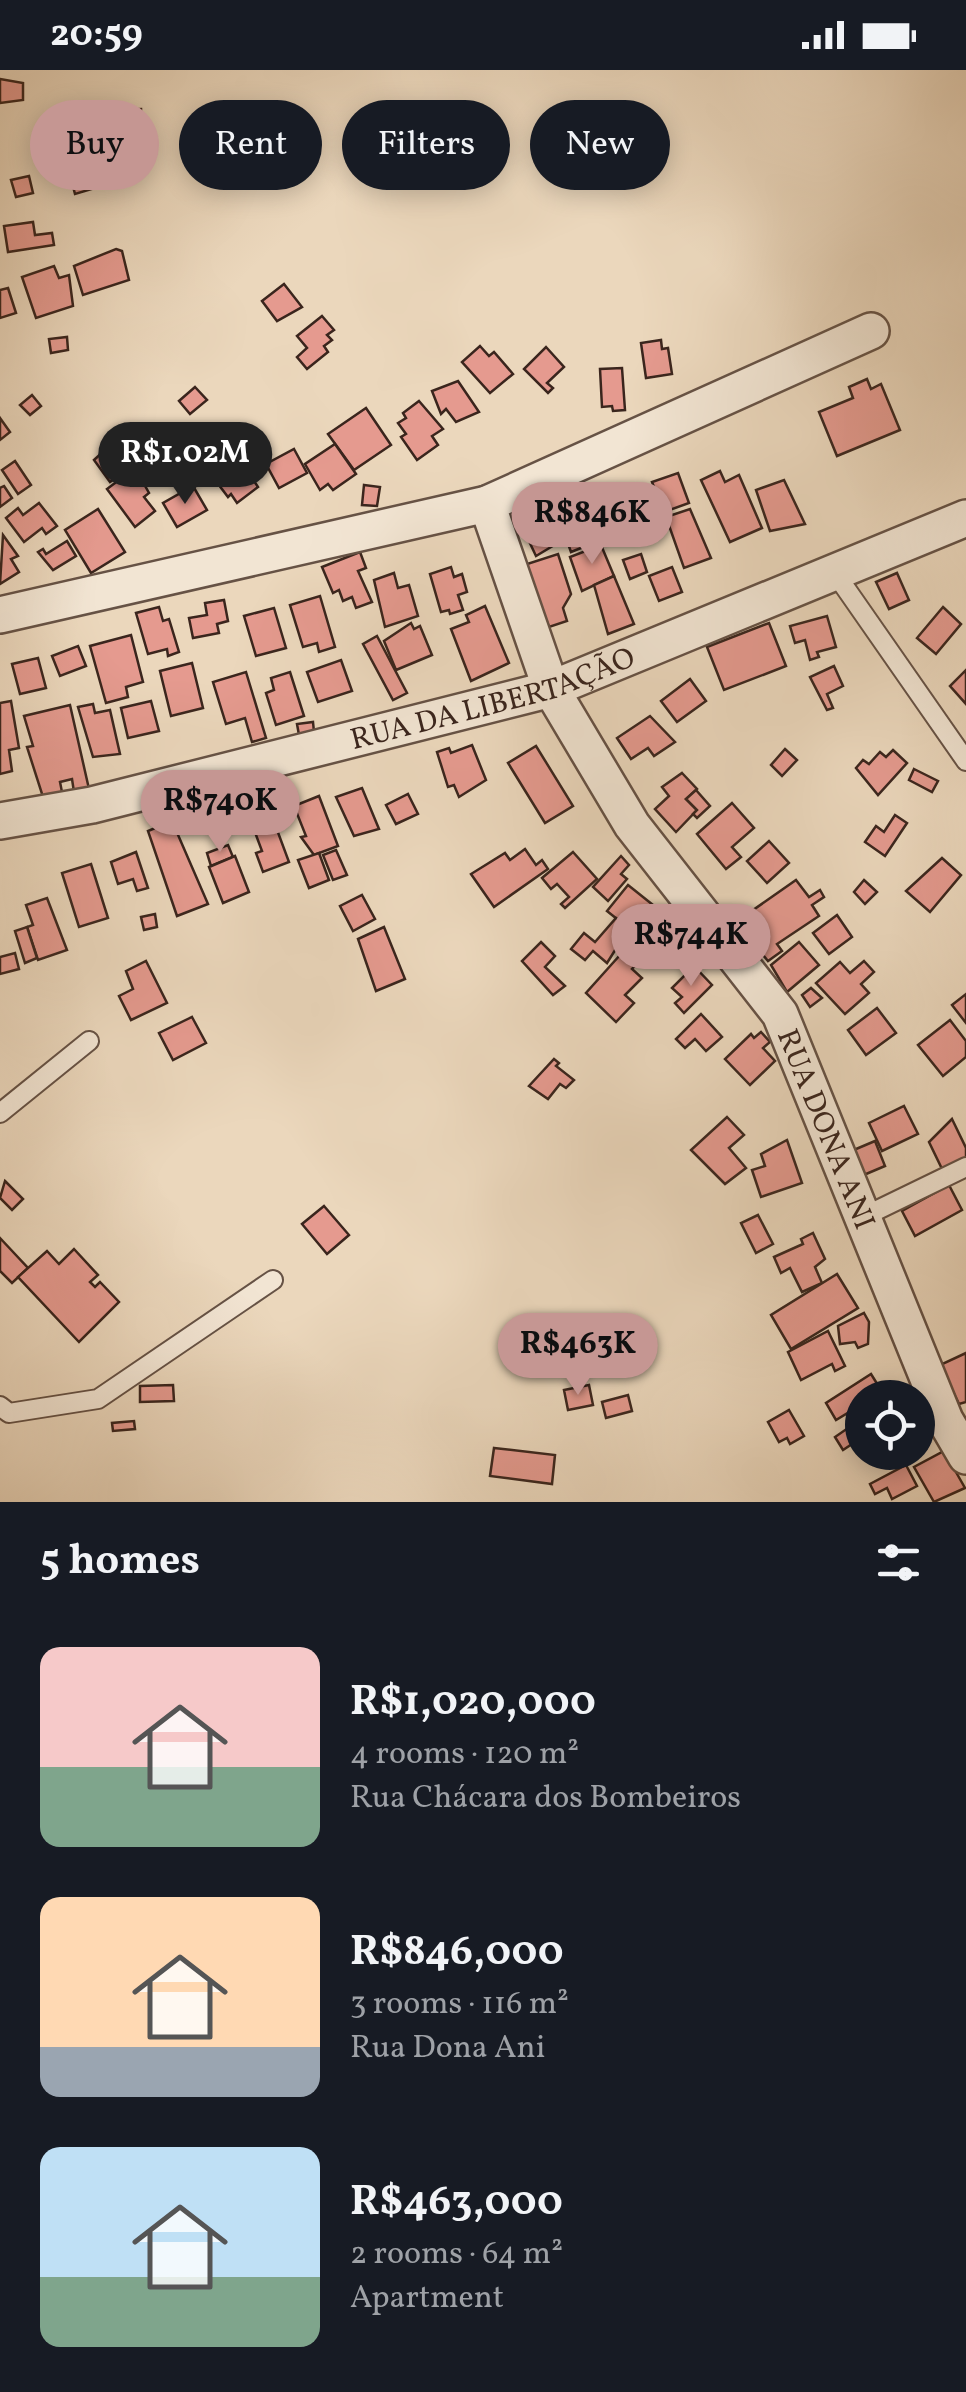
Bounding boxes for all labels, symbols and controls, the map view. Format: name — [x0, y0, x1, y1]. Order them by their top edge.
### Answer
text: 20:59 — [50, 9, 143, 62]
chip: Buy — [30, 100, 159, 190]
chip: Rent — [179, 100, 322, 190]
chip: Filters — [342, 100, 510, 190]
chip: New — [530, 100, 670, 190]
pin: R$1.02M — [93, 422, 277, 507]
text: R$1.02M — [120, 432, 250, 476]
pin: R$846K — [511, 482, 673, 567]
text: R$846K — [534, 492, 650, 536]
street label: RUA DA LIBERTAÇÃO — [346, 638, 642, 762]
pin: R$740K — [139, 770, 301, 855]
text: R$740K — [163, 780, 277, 824]
pin: R$744K — [610, 904, 772, 989]
text: R$744K — [633, 914, 749, 958]
street label: RUA DONA ANI — [765, 1023, 884, 1236]
pin: R$463K — [497, 1313, 659, 1398]
text: R$463K — [520, 1323, 636, 1367]
map controls — [845, 1380, 935, 1470]
button: locate — [845, 1380, 935, 1470]
text: 5 homes — [40, 1533, 200, 1592]
icon: filters — [871, 1535, 926, 1590]
text: R$1,020,000 — [350, 1674, 596, 1733]
icon: home — [120, 1687, 240, 1807]
text: 4 rooms · 120 m² — [350, 1733, 579, 1777]
text: Rua Chácara dos Bombeiros — [350, 1777, 741, 1821]
text: R$846,000 — [350, 1924, 564, 1983]
icon: home — [120, 1937, 240, 2057]
text: 3 rooms · 116 m² — [350, 1983, 569, 2027]
text: Rua Dona Ani — [350, 2027, 545, 2071]
text: R$463,000 — [350, 2174, 563, 2233]
icon: home — [120, 2187, 240, 2307]
text: 2 rooms · 64 m² — [350, 2233, 563, 2277]
text: Apartment — [350, 2277, 504, 2321]

